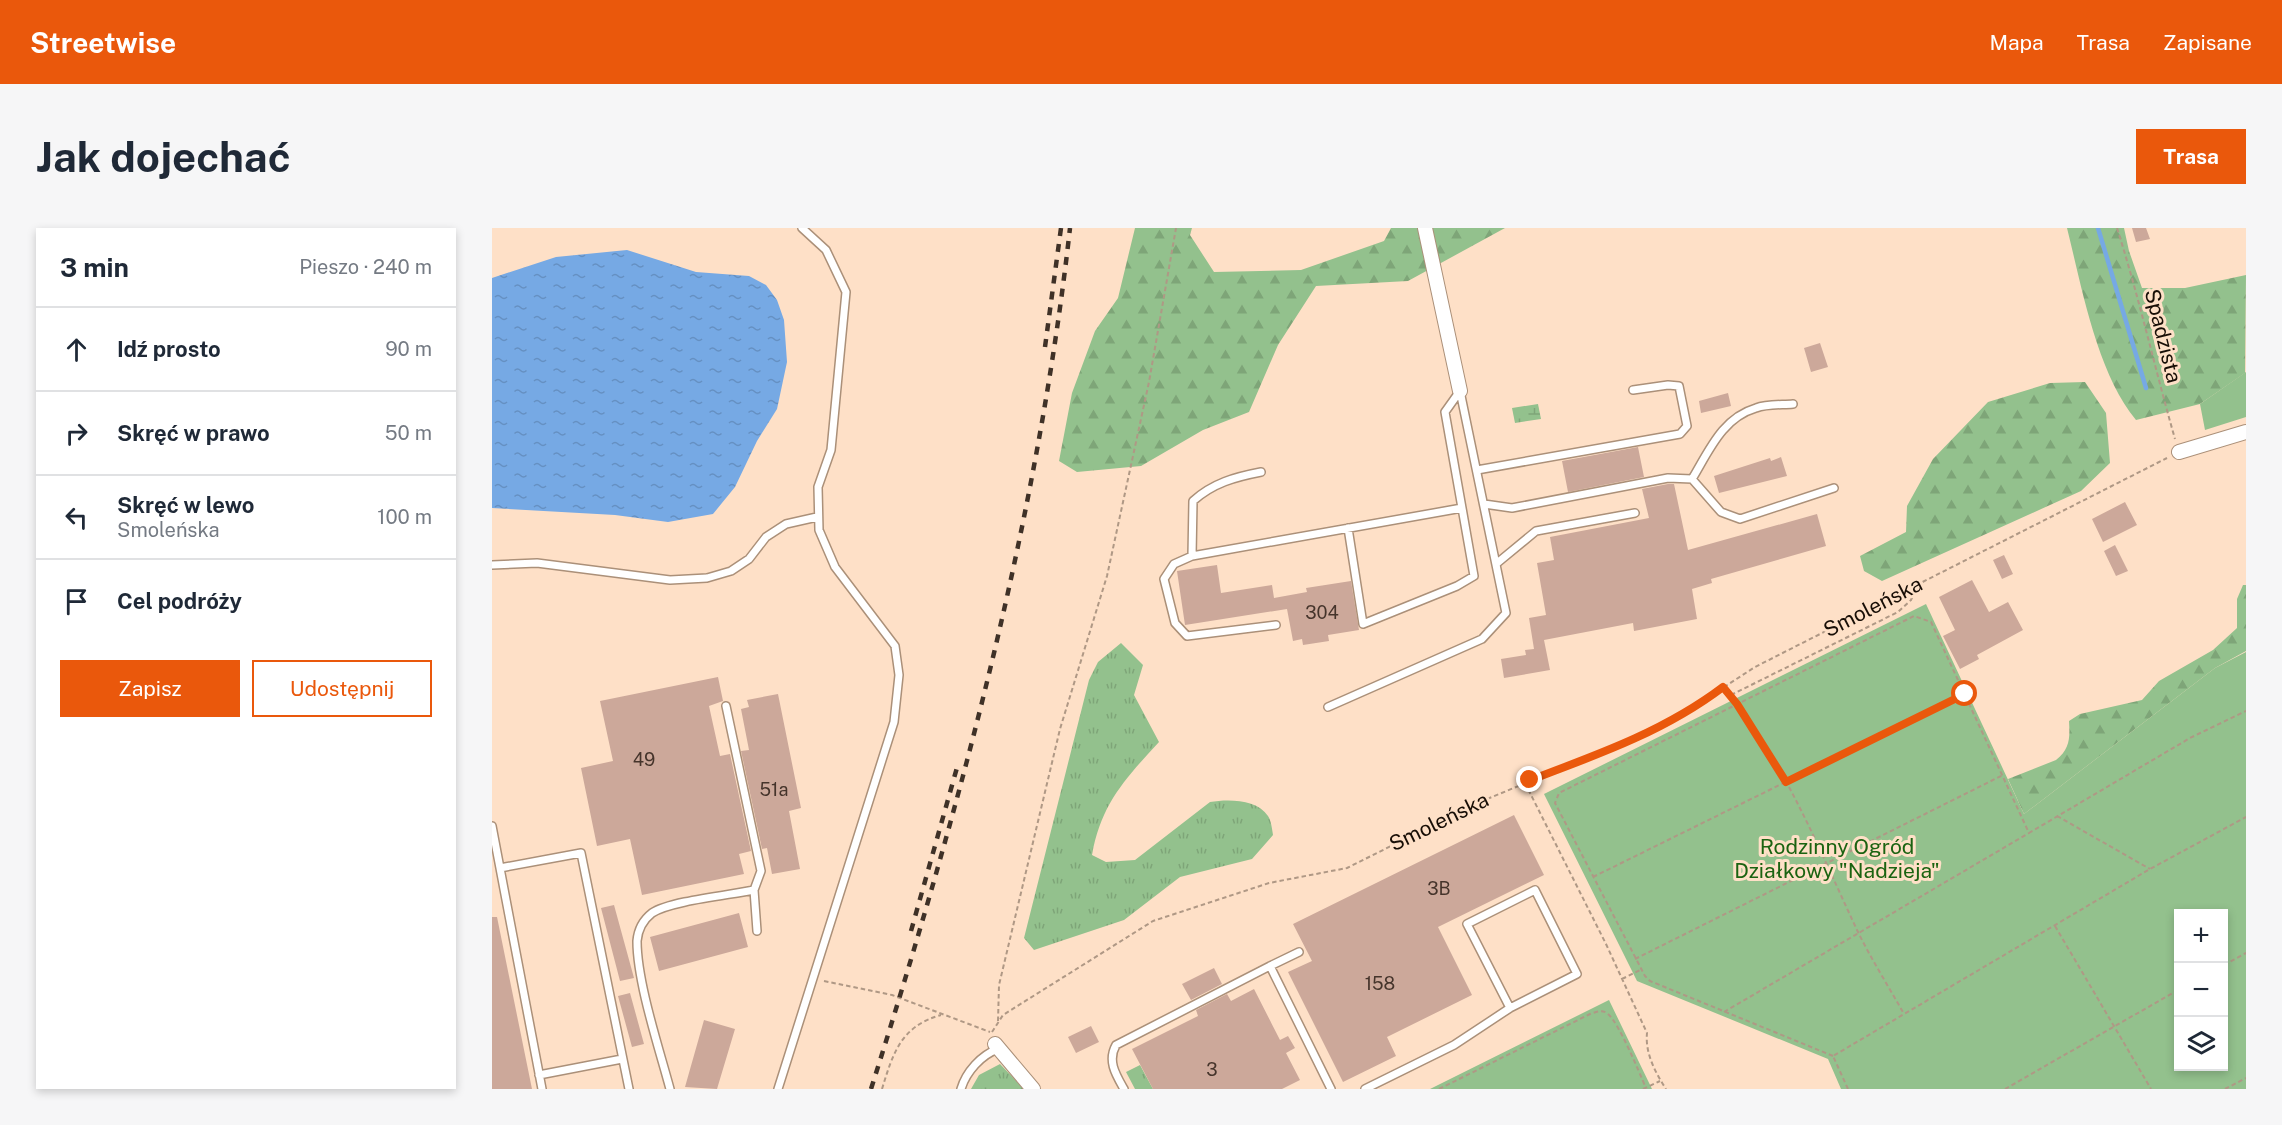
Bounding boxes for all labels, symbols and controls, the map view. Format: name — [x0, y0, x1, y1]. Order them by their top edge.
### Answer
text: Streetwise — [30, 26, 176, 59]
text: Mapa — [1989, 30, 2044, 55]
text: Trasa — [2077, 30, 2130, 55]
text: Zapisane — [2163, 30, 2252, 55]
button: Trasa — [2136, 129, 2246, 184]
text: Jak dojechać — [36, 132, 291, 181]
text: 3 min — [60, 252, 129, 283]
text: Pieszo · 240 m — [299, 255, 432, 279]
street label: Spadzista — [2140, 286, 2187, 385]
icon: ahead — [60, 333, 93, 366]
text: Idź prosto — [117, 336, 221, 362]
text: 90 m — [385, 337, 432, 361]
icon: right — [60, 417, 93, 450]
text: Skręć w prawo — [117, 420, 270, 446]
text: 50 m — [385, 421, 432, 445]
text: Skręć w lewo — [117, 492, 254, 518]
icon: left — [60, 501, 93, 534]
text: 100 m — [377, 505, 432, 529]
text: Smoleńska — [117, 518, 219, 542]
street label: Smoleńska — [1819, 571, 1926, 642]
icon: arrive — [60, 585, 93, 618]
text: Cel podróży — [117, 588, 242, 614]
house number: 304 — [1305, 602, 1339, 623]
button: Zapisz — [60, 660, 240, 717]
button: Udostępnij — [252, 660, 432, 717]
route start — [1951, 680, 1977, 706]
house number: 49 — [633, 749, 655, 770]
route end — [1516, 766, 1542, 792]
house number: 51a — [760, 779, 788, 800]
street label: Smoleńska — [1385, 787, 1493, 856]
park label: Rodzinny Ogród Działkowy "Nadzieja" — [1734, 834, 1940, 883]
house number: 3B — [1427, 878, 1451, 899]
map controls — [2174, 909, 2228, 1071]
button: + — [2174, 909, 2228, 963]
button: − — [2174, 963, 2228, 1017]
house number: 158 — [1365, 973, 1395, 994]
button: layers — [2174, 1017, 2228, 1071]
house number: 3 — [1206, 1059, 1218, 1080]

